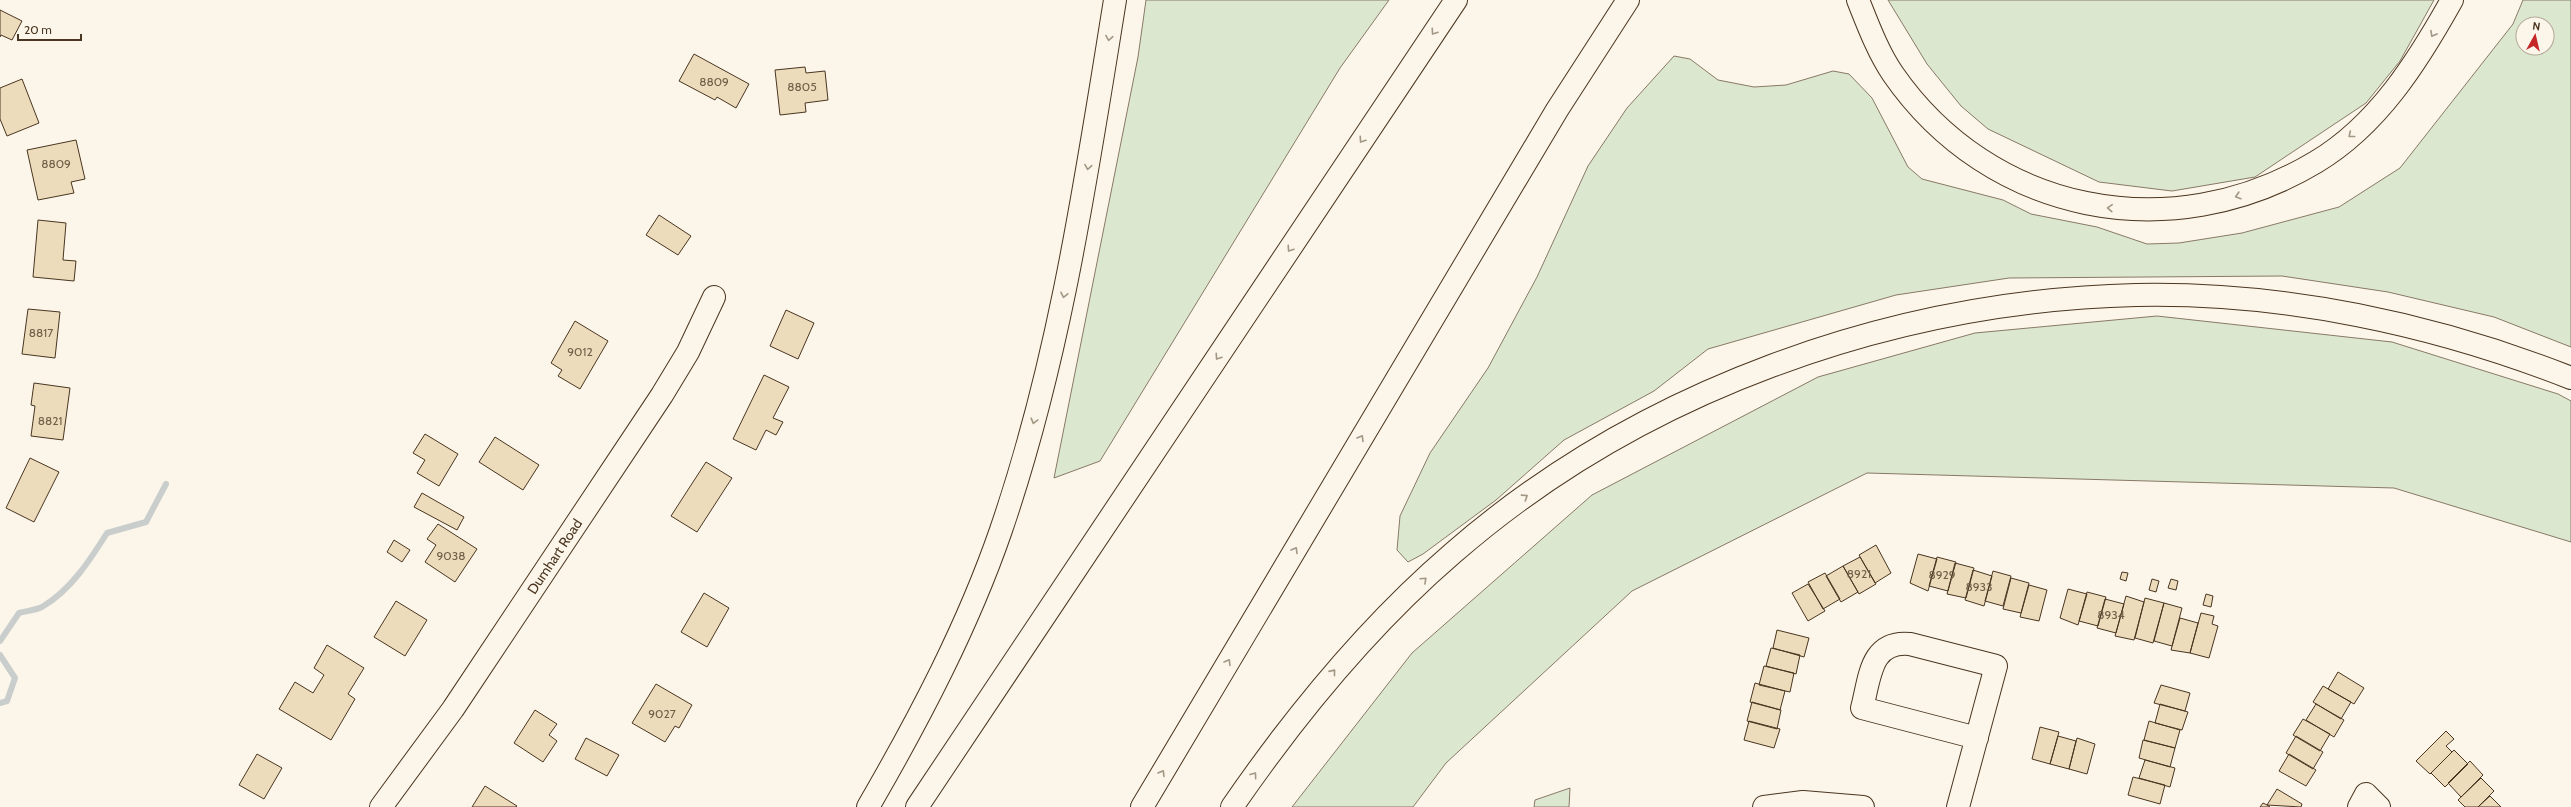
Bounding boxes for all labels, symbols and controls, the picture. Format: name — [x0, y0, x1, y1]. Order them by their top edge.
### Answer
scale bar — [18, 16, 81, 42]
north arrow — [2515, 16, 2555, 56]
text: N — [2532, 19, 2541, 34]
text: 20 m — [24, 22, 52, 37]
one-way arrow — [1432, 28, 1439, 35]
one-way arrow — [2430, 30, 2437, 37]
one-way arrow — [1105, 35, 1113, 42]
house number: 8809 — [699, 74, 729, 89]
house number: 8805 — [787, 79, 817, 94]
one-way arrow — [2349, 130, 2356, 137]
one-way arrow — [1360, 136, 1367, 143]
house number: 8809 — [41, 156, 71, 171]
one-way arrow — [1084, 164, 1093, 170]
one-way arrow — [2235, 191, 2242, 200]
one-way arrow — [2107, 203, 2113, 212]
one-way arrow — [1288, 244, 1295, 251]
one-way arrow — [1060, 291, 1068, 298]
house number: 8817 — [29, 325, 53, 340]
house number: 9012 — [567, 344, 593, 359]
one-way arrow — [1215, 353, 1223, 360]
house number: 8821 — [38, 413, 62, 428]
one-way arrow — [1031, 418, 1039, 424]
one-way arrow — [1357, 435, 1364, 443]
one-way arrow — [1521, 494, 1528, 502]
street label: Dumhart Road — [523, 515, 586, 597]
one-way arrow — [1290, 547, 1297, 554]
house number: 9038 — [437, 548, 465, 563]
house number: 8921 — [1847, 566, 1871, 581]
house number: 8929 — [1928, 567, 1956, 582]
one-way arrow — [1420, 577, 1427, 584]
house number: 8933 — [1965, 579, 1993, 594]
house number: 8934 — [2097, 607, 2125, 622]
one-way arrow — [1224, 659, 1231, 666]
one-way arrow — [1329, 670, 1336, 677]
house number: 9027 — [648, 706, 676, 721]
one-way arrow — [1157, 770, 1164, 778]
one-way arrow — [1249, 773, 1256, 780]

